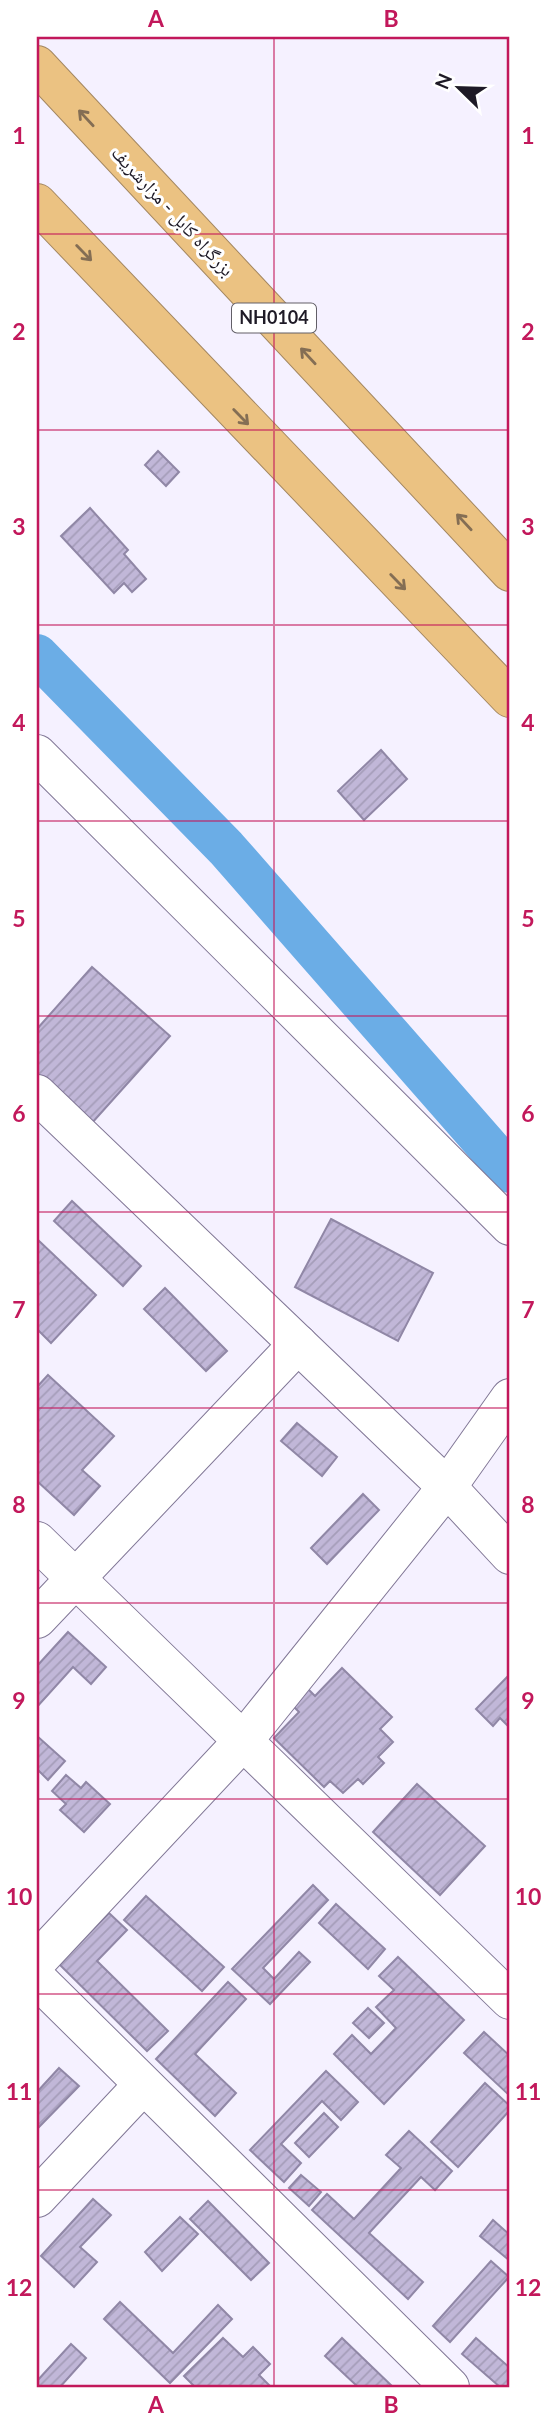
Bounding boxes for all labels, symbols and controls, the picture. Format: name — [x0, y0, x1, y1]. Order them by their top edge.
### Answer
text: A — [147, 4, 165, 32]
text: B — [383, 4, 399, 32]
north arrow — [424, 52, 494, 122]
text: N — [429, 70, 456, 92]
one-way arrow — [78, 110, 95, 127]
text: 1 — [12, 121, 26, 149]
text: 1 — [521, 121, 535, 149]
street label: بزرگراه کابل - مزارشریف — [106, 141, 240, 281]
one-way arrow — [75, 244, 92, 261]
road number: NH0104 — [232, 304, 316, 332]
text: 2 — [12, 317, 26, 345]
text: 2 — [521, 317, 535, 345]
one-way arrow — [300, 348, 317, 365]
one-way arrow — [233, 408, 250, 425]
text: 3 — [12, 512, 26, 540]
text: 3 — [521, 512, 535, 540]
one-way arrow — [455, 514, 472, 531]
one-way arrow — [390, 573, 407, 590]
text: 4 — [12, 708, 26, 736]
text: 4 — [521, 708, 535, 736]
text: 5 — [12, 904, 26, 932]
text: 5 — [521, 904, 535, 932]
text: 6 — [12, 1099, 26, 1127]
text: 6 — [521, 1099, 535, 1127]
text: 7 — [12, 1295, 26, 1323]
text: 7 — [521, 1295, 535, 1323]
text: 8 — [12, 1490, 26, 1518]
text: 8 — [521, 1490, 535, 1518]
text: 9 — [12, 1686, 26, 1714]
text: 9 — [521, 1686, 535, 1714]
text: 10 — [6, 1882, 32, 1910]
text: 10 — [515, 1882, 541, 1910]
text: 11 — [6, 2077, 32, 2105]
text: 11 — [515, 2077, 541, 2105]
text: 12 — [6, 2273, 32, 2301]
text: 12 — [515, 2273, 541, 2301]
text: A — [147, 2390, 165, 2418]
text: B — [383, 2390, 399, 2418]

